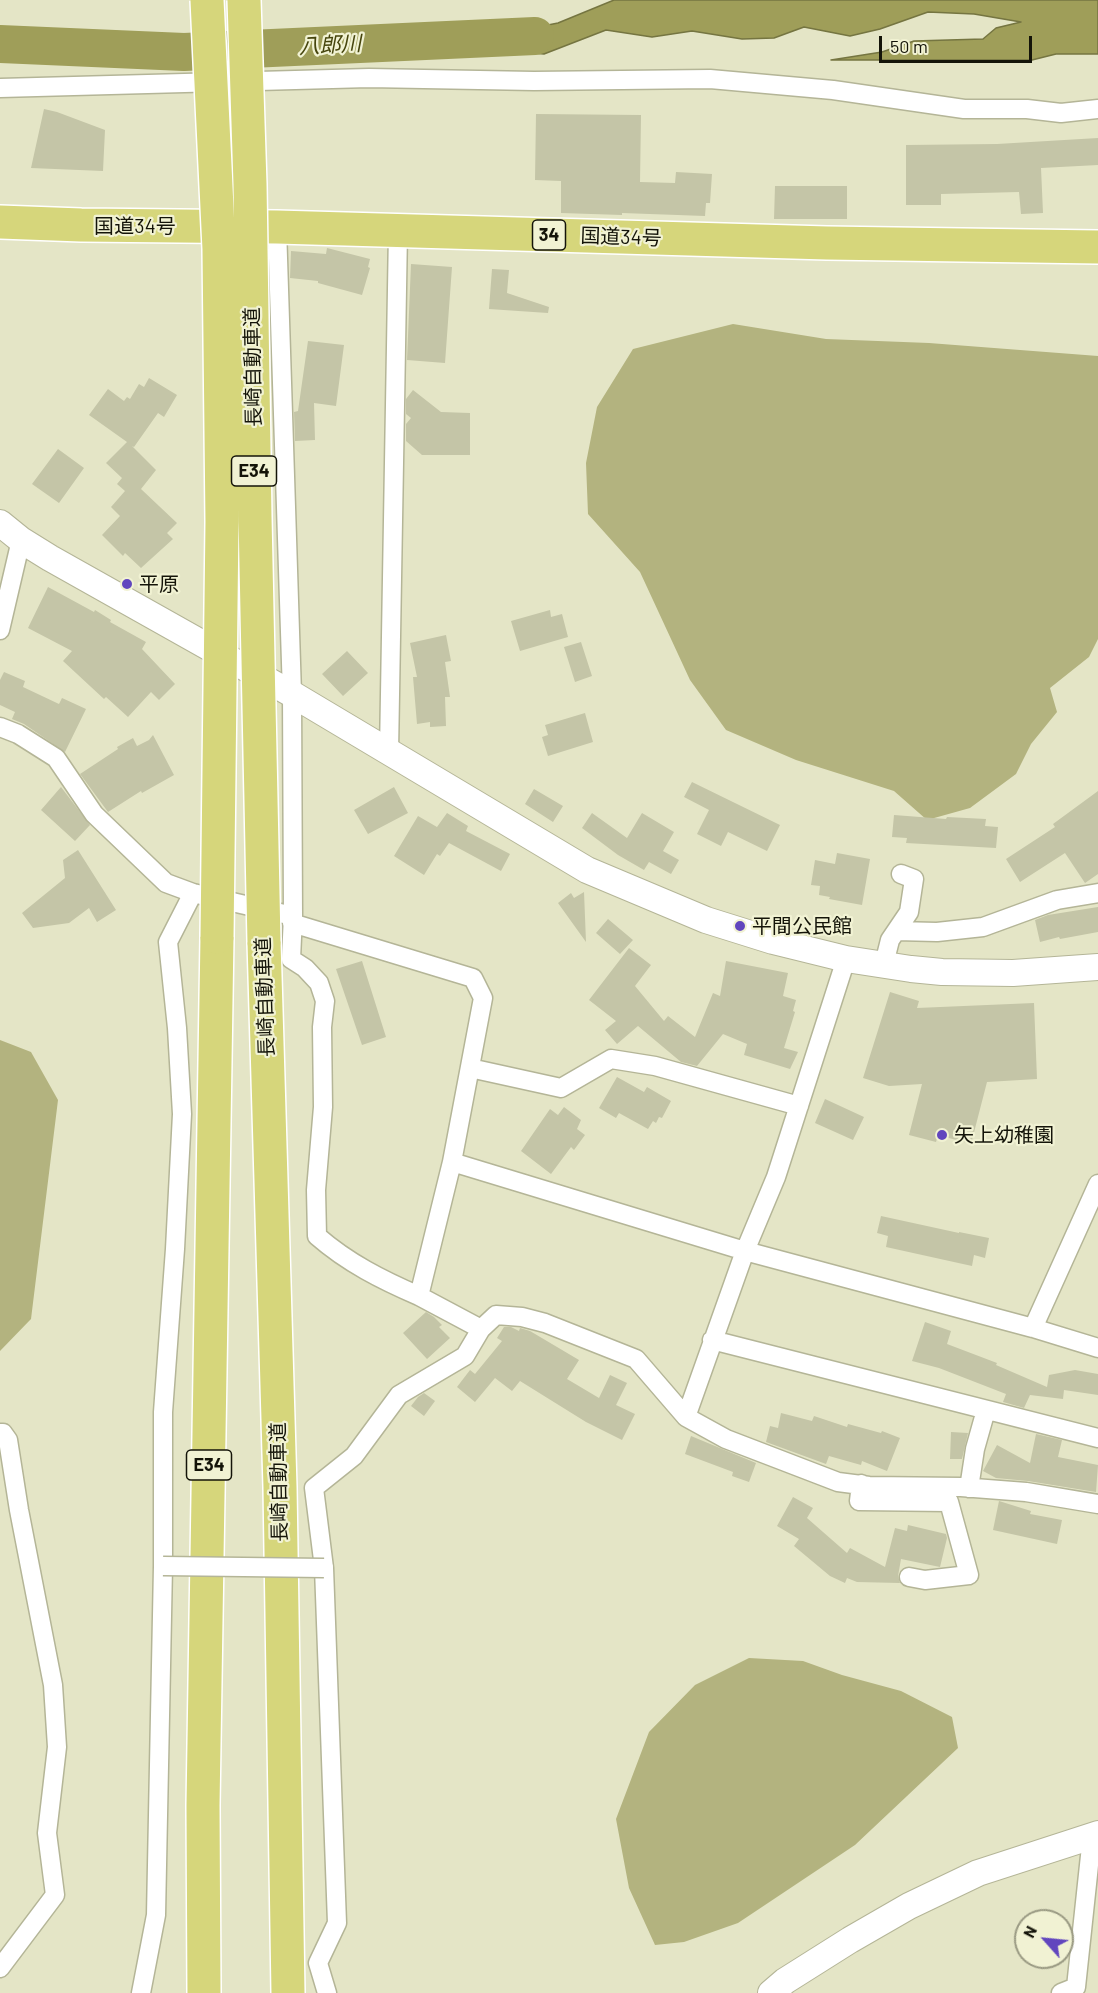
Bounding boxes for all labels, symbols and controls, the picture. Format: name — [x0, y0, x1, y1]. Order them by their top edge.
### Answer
scale bar — [882, 24, 1035, 62]
water label: 八郎川 — [298, 31, 362, 59]
text: 50 m — [890, 35, 928, 57]
street label: 国道34号 — [94, 214, 176, 238]
road number: 34 — [532, 220, 566, 250]
street label: 国道34号 — [580, 224, 662, 250]
street label: 長崎自動車道 — [240, 307, 266, 427]
road number: E34 — [232, 456, 276, 486]
place label: 平原 — [139, 572, 179, 596]
marker: 平原 — [120, 577, 134, 591]
place label: 平間公民館 — [752, 914, 852, 938]
marker: 平間公民館 — [733, 919, 747, 933]
street label: 長崎自動車道 — [251, 937, 279, 1057]
place label: 矢上幼稚園 — [954, 1123, 1054, 1147]
marker: 矢上幼稚園 — [935, 1128, 949, 1142]
street label: 長崎自動車道 — [266, 1422, 292, 1542]
road number: E34 — [186, 1450, 232, 1480]
north arrow — [1014, 1909, 1074, 1969]
text: N — [1018, 1922, 1040, 1941]

